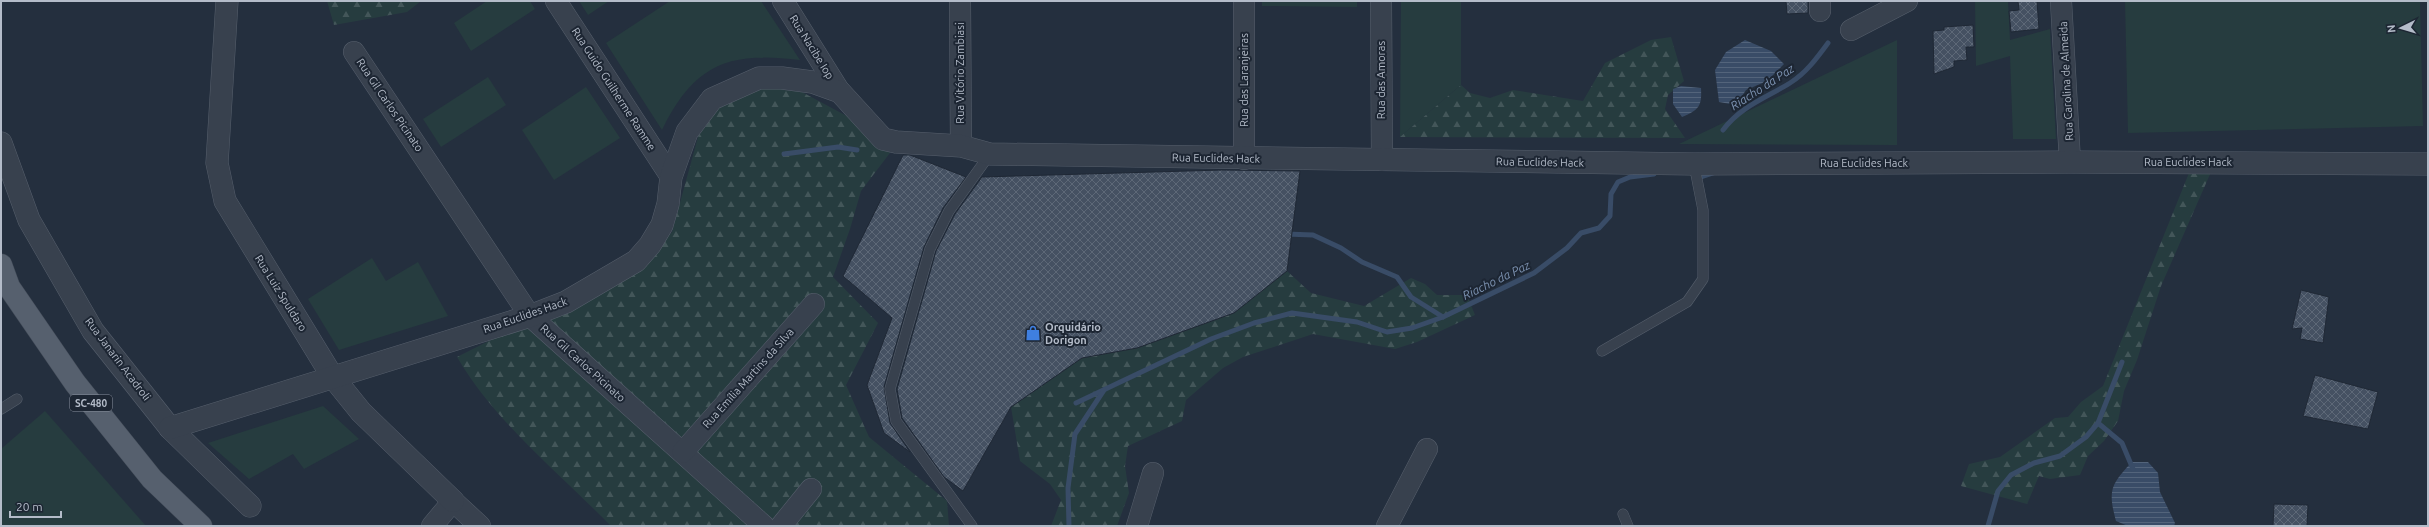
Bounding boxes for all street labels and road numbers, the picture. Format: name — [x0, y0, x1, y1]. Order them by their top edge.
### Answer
street label: Rua Nacibe Iop — [787, 13, 837, 81]
street label: Rua Carolina de Almeida — [2057, 21, 2075, 141]
street label: Rua Vitório Zambiasi — [954, 22, 966, 124]
street label: Rua Guido Guilherme Ramme — [570, 25, 658, 153]
street label: Rua das Laranjeiras — [1238, 33, 1250, 127]
street label: Rua das Amoras — [1375, 41, 1387, 119]
street label: Rua Gil Carlos Picinato — [354, 56, 426, 154]
street label: Rua Euclides Hack — [1172, 151, 1261, 165]
street label: Rua Euclides Hack — [1496, 155, 1585, 169]
street label: Rua Euclides Hack — [2144, 156, 2233, 168]
street label: Rua Euclides Hack — [1820, 157, 1909, 169]
street label: Rua Luiz Spuldaro — [253, 253, 309, 333]
street label: Rua Euclides Hack — [481, 295, 569, 335]
street label: Rua Janarin Acadroli — [83, 315, 153, 403]
street label: Rua Gil Carlos Picinato — [538, 322, 628, 404]
street label: Rua Emília Martins da Silva — [700, 326, 796, 430]
road number: SC-480 — [70, 395, 112, 411]

